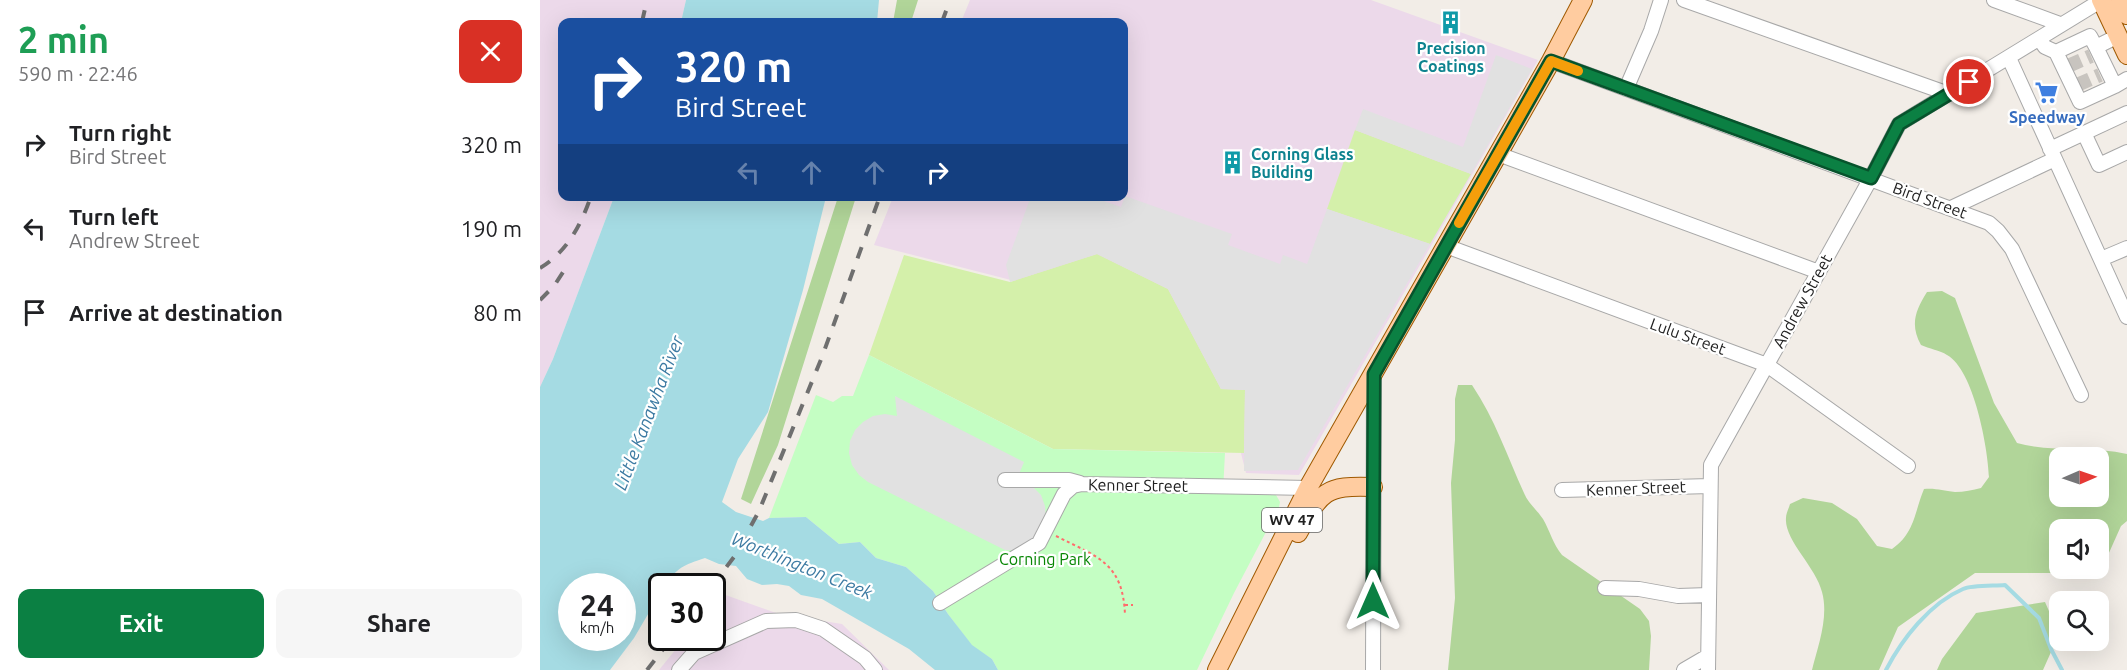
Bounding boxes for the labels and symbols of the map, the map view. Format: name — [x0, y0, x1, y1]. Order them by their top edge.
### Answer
building icon: Precision Coatings — [1438, 10, 1464, 36]
place label: Precision Coatings — [1416, 39, 1486, 75]
pin — [1943, 56, 1994, 107]
supermarket icon: Speedway — [2034, 79, 2060, 105]
place label: Speedway — [2009, 108, 2086, 126]
place label: Corning Glass Building — [1251, 145, 1354, 181]
building icon: Corning Glass Building — [1220, 150, 1246, 176]
street label: Bird Street — [1890, 178, 1970, 222]
street label: Andrew Street — [1769, 250, 1836, 351]
street label: Lulu Street — [1648, 314, 1729, 358]
water label: Little Kanawha River — [609, 332, 687, 493]
north arrow — [2049, 447, 2109, 507]
street label: Kenner Street — [1088, 475, 1189, 495]
street label: Kenner Street — [1586, 477, 1687, 499]
road number: WV 47 — [1262, 508, 1322, 532]
water label: Worthington Creek — [729, 528, 876, 603]
park label: Corning Park — [999, 550, 1091, 568]
position arrow — [1341, 569, 1405, 633]
speed limit sign: 30 — [648, 573, 726, 651]

